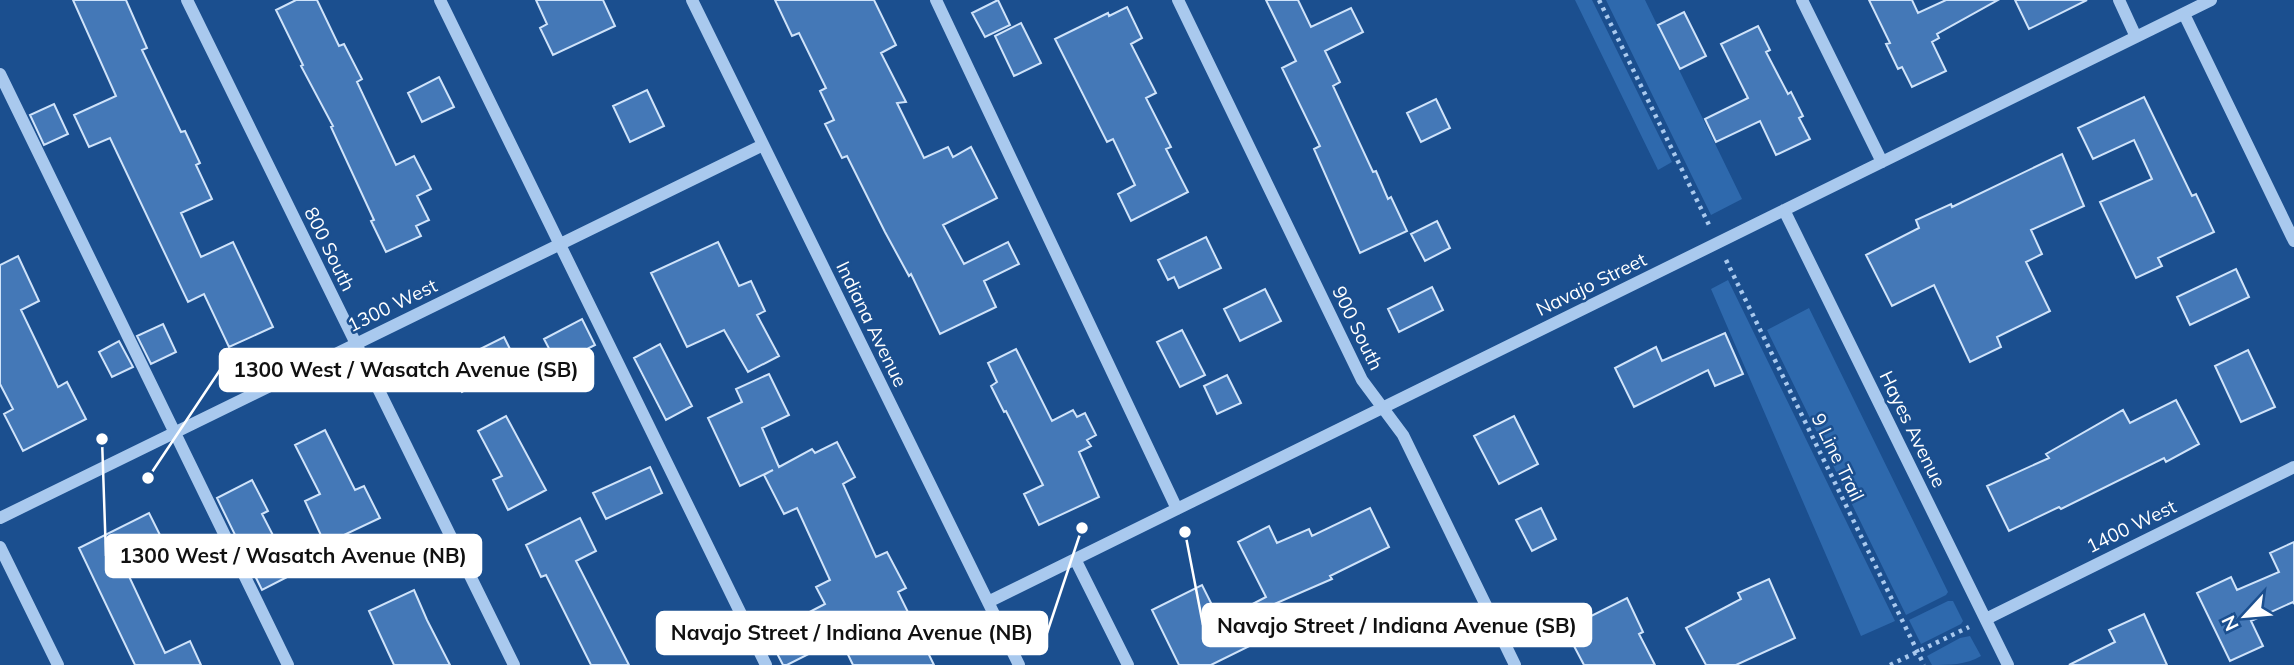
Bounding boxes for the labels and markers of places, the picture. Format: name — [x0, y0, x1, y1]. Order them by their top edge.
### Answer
callout: 1300 West / Wasatch Avenue (SB) — [220, 349, 593, 391]
callout: 1300 West / Wasatch Avenue (NB) — [106, 535, 481, 577]
callout: Navajo Street / Indiana Avenue (SB) — [1203, 604, 1591, 646]
callout: Navajo Street / Indiana Avenue (NB) — [657, 612, 1047, 654]

